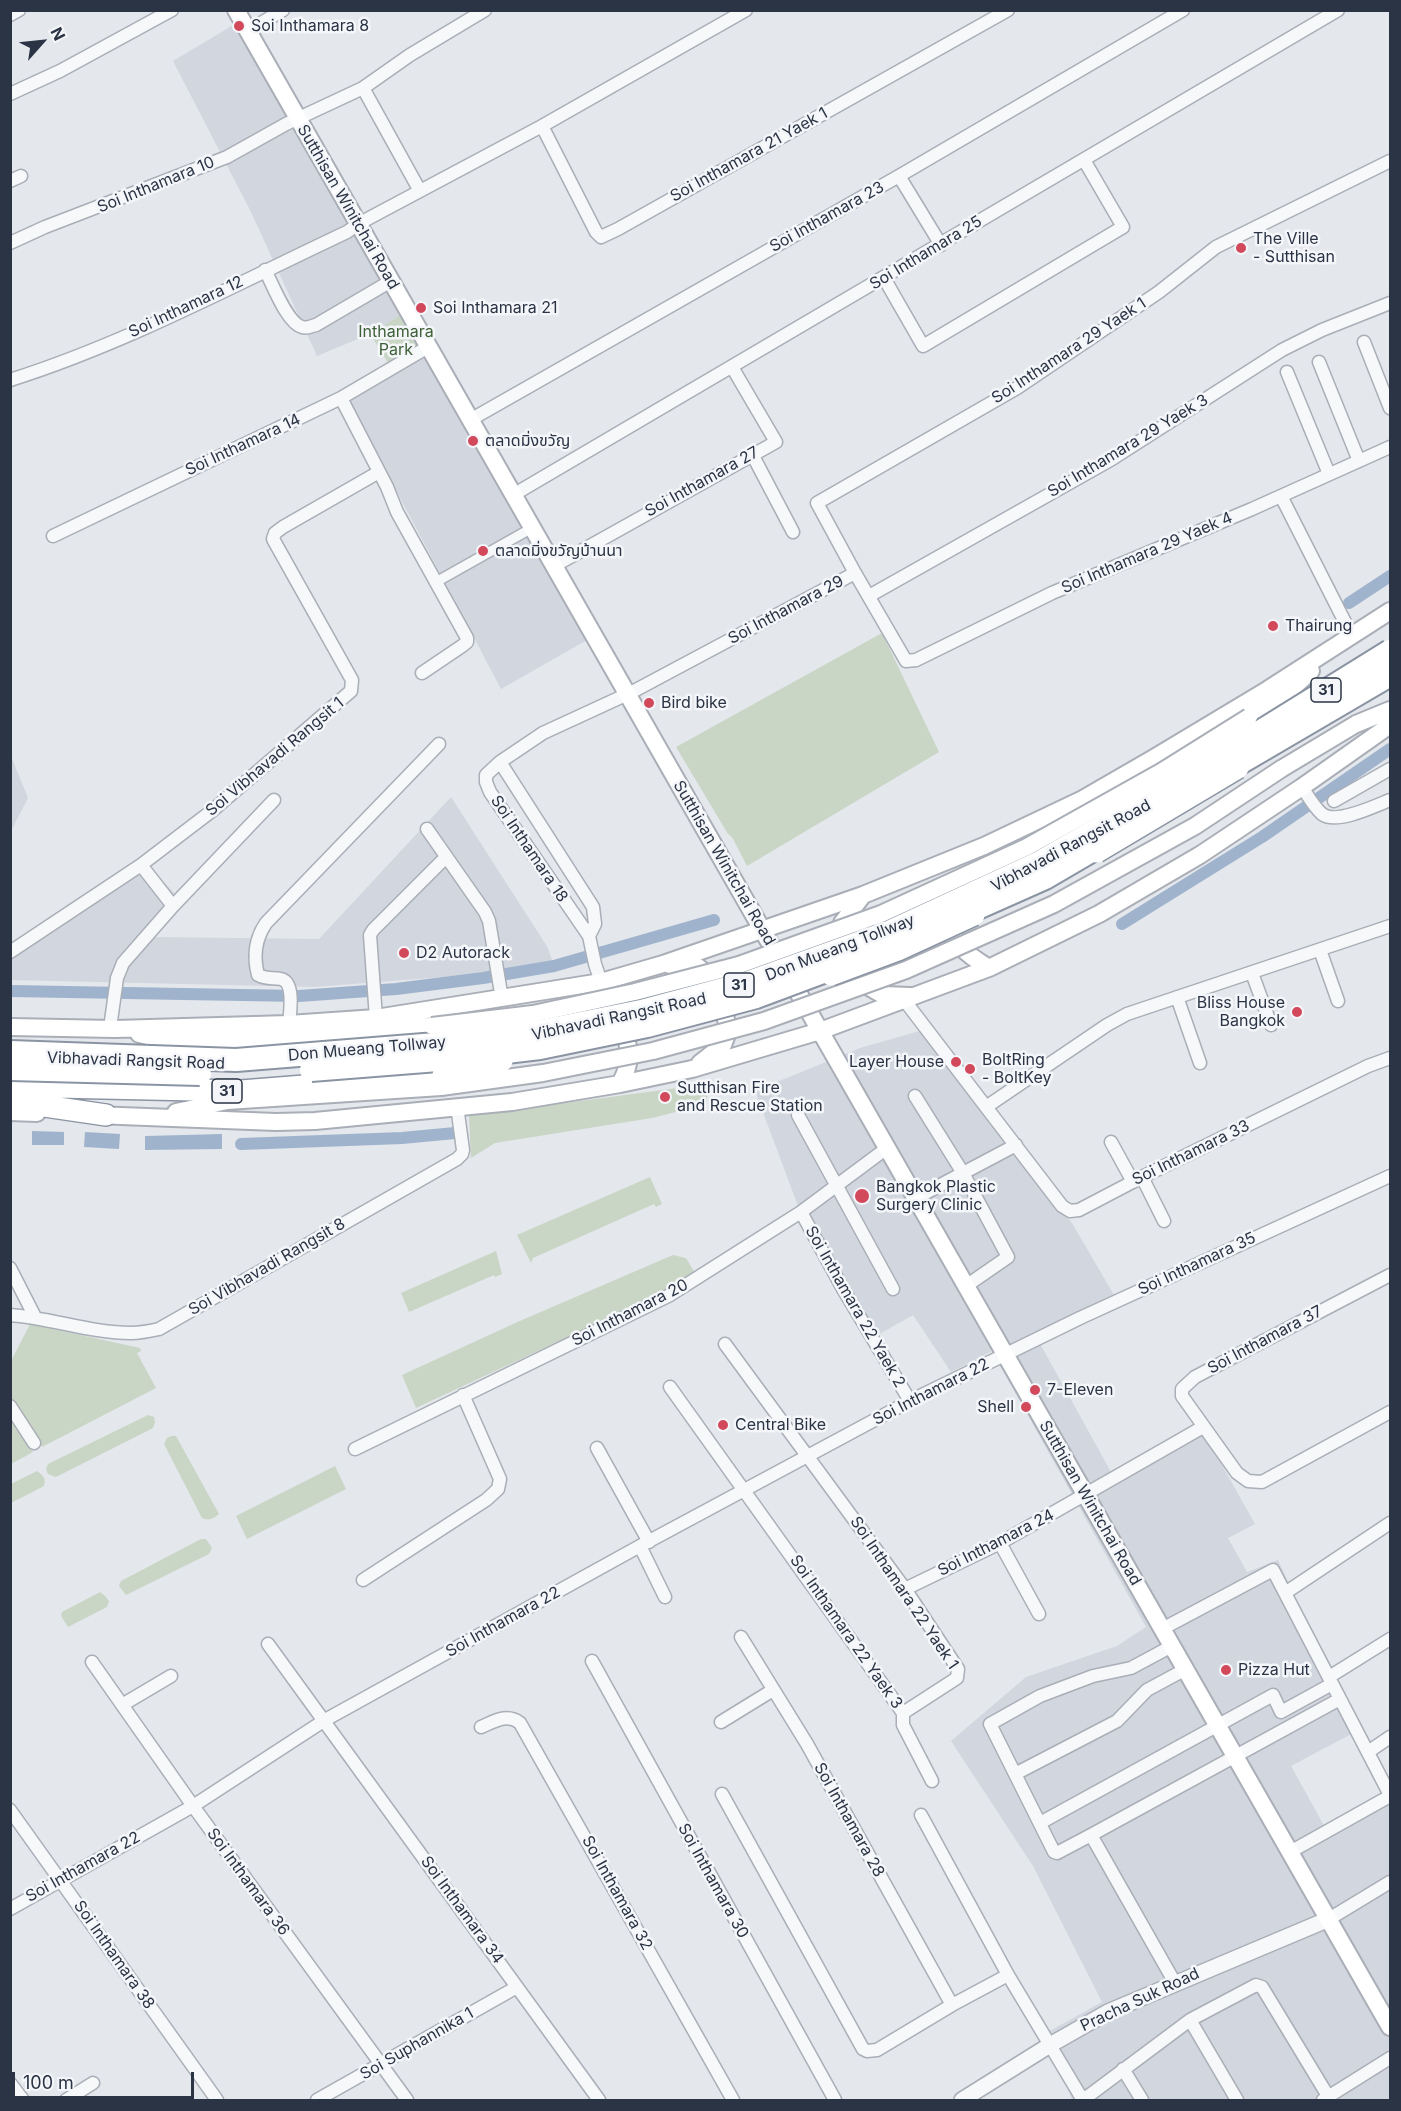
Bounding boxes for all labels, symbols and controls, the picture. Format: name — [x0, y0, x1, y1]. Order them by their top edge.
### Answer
north arrow — [12, 12, 72, 72]
place label: Soi Inthamara 8 — [251, 16, 369, 36]
marker: Soi Inthamara 8 — [232, 19, 246, 33]
text: N — [46, 24, 70, 44]
street label: Soi Inthamara 21 Yaek 1 — [667, 104, 831, 206]
street label: Sutthisan Winitchai Road — [293, 121, 403, 293]
street label: Soi Inthamara 10 — [95, 153, 217, 217]
street label: Soi Inthamara 23 — [766, 178, 888, 256]
street label: Soi Inthamara 25 — [866, 212, 986, 294]
place label: The Ville - Sutthisan — [1253, 229, 1335, 267]
marker: The Ville - Sutthisan — [1234, 241, 1248, 255]
street label: Soi Inthamara 12 — [126, 272, 246, 342]
street label: Soi Inthamara 29 Yaek 1 — [988, 294, 1150, 408]
place label: Soi Inthamara 21 — [433, 298, 557, 318]
marker: Soi Inthamara 21 — [414, 301, 428, 315]
park label: Inthamara Park — [358, 322, 434, 360]
street label: Soi Inthamara 29 Yaek 3 — [1044, 391, 1212, 501]
street label: Soi Inthamara 14 — [182, 410, 304, 480]
place label: ตลาดมิ่งขวัญ — [485, 431, 570, 451]
marker: ตลาดมิ่งขวัญ — [466, 434, 480, 448]
street label: Soi Inthamara 27 — [642, 443, 762, 521]
street label: Soi Inthamara 29 Yaek 4 — [1059, 508, 1235, 598]
place label: ตลาดมิ่งขวัญบ้านนา — [495, 541, 623, 561]
marker: ตลาดมิ่งขวัญบ้านนา — [476, 544, 490, 558]
street label: Soi Inthamara 29 — [725, 572, 847, 648]
place label: Thairung — [1285, 616, 1352, 636]
marker: Thairung — [1266, 619, 1280, 633]
road number: 31 — [1311, 678, 1341, 702]
place label: Bird bike — [661, 693, 727, 713]
street label: Soi Vibhavadi Rangsit 1 — [202, 694, 348, 820]
marker: Bird bike — [642, 696, 656, 710]
street label: Sutthisan Winitchai Road — [669, 777, 779, 949]
street label: Soi Inthamara 18 — [486, 792, 572, 906]
street label: Vibhavadi Rangsit Road — [988, 796, 1154, 896]
street label: Don Mueang Tollway — [763, 911, 917, 985]
place label: D2 Autorack — [416, 943, 510, 963]
marker: D2 Autorack — [397, 946, 411, 960]
road number: 31 — [724, 973, 754, 997]
street label: Vibhavadi Rangsit Road — [530, 989, 708, 1045]
place label: Bliss House Bangkok — [1197, 993, 1285, 1031]
marker: Bliss House Bangkok — [1290, 1005, 1304, 1019]
street label: Don Mueang Tollway — [287, 1033, 447, 1065]
street label: Vibhavadi Rangsit Road — [47, 1048, 225, 1074]
place label: BoltRing - BoltKey — [982, 1050, 1051, 1088]
place label: Layer House — [849, 1052, 944, 1072]
marker: Layer House — [949, 1055, 963, 1069]
marker: BoltRing - BoltKey — [963, 1062, 977, 1076]
place label: Sutthisan Fire and Rescue Station — [677, 1078, 823, 1116]
road number: 31 — [212, 1079, 242, 1103]
marker: Sutthisan Fire and Rescue Station — [658, 1090, 672, 1104]
street label: Soi Inthamara 33 — [1129, 1116, 1253, 1190]
place label: Bangkok Plastic Surgery Clinic — [876, 1177, 996, 1215]
marker: Bangkok Plastic Surgery Clinic — [853, 1187, 871, 1205]
street label: Soi Vibhavadi Rangsit 8 — [185, 1214, 349, 1320]
street label: Soi Inthamara 22 Yaek 2 — [801, 1223, 909, 1391]
street label: Soi Inthamara 35 — [1135, 1228, 1259, 1300]
street label: Soi Inthamara 20 — [569, 1275, 691, 1351]
street label: Soi Inthamara 37 — [1204, 1302, 1326, 1378]
street label: Soi Inthamara 22 — [870, 1354, 992, 1430]
place label: 7-Eleven — [1047, 1380, 1113, 1400]
marker: 7-Eleven — [1028, 1383, 1042, 1397]
place label: Shell — [977, 1397, 1014, 1417]
marker: Shell — [1019, 1400, 1033, 1414]
place label: Central Bike — [735, 1415, 826, 1435]
street label: Sutthisan Winitchai Road — [1035, 1417, 1145, 1589]
marker: Central Bike — [716, 1418, 730, 1432]
street label: Soi Inthamara 24 — [935, 1505, 1057, 1581]
street label: Soi Inthamara 22 Yaek 1 — [846, 1513, 962, 1673]
street label: Soi Inthamara 22 Yaek 3 — [786, 1551, 906, 1713]
street label: Soi Inthamara 22 — [443, 1583, 563, 1661]
place label: Pizza Hut — [1238, 1660, 1310, 1680]
marker: Pizza Hut — [1219, 1663, 1233, 1677]
street label: Soi Inthamara 28 — [810, 1759, 888, 1881]
street label: Soi Inthamara 30 — [674, 1820, 752, 1942]
street label: Soi Inthamara 36 — [203, 1825, 293, 1939]
street label: Soi Inthamara 22 — [23, 1828, 143, 1906]
street label: Soi Inthamara 32 — [578, 1832, 656, 1954]
street label: Soi Inthamara 34 — [417, 1852, 507, 1968]
street label: Soi Inthamara 38 — [69, 1897, 159, 2013]
street label: Pracha Suk Road — [1078, 1964, 1202, 2036]
street label: Soi Suphannika 1 — [357, 2004, 477, 2084]
scale bar — [15, 2060, 196, 2098]
text: 100 m — [23, 2072, 74, 2093]

